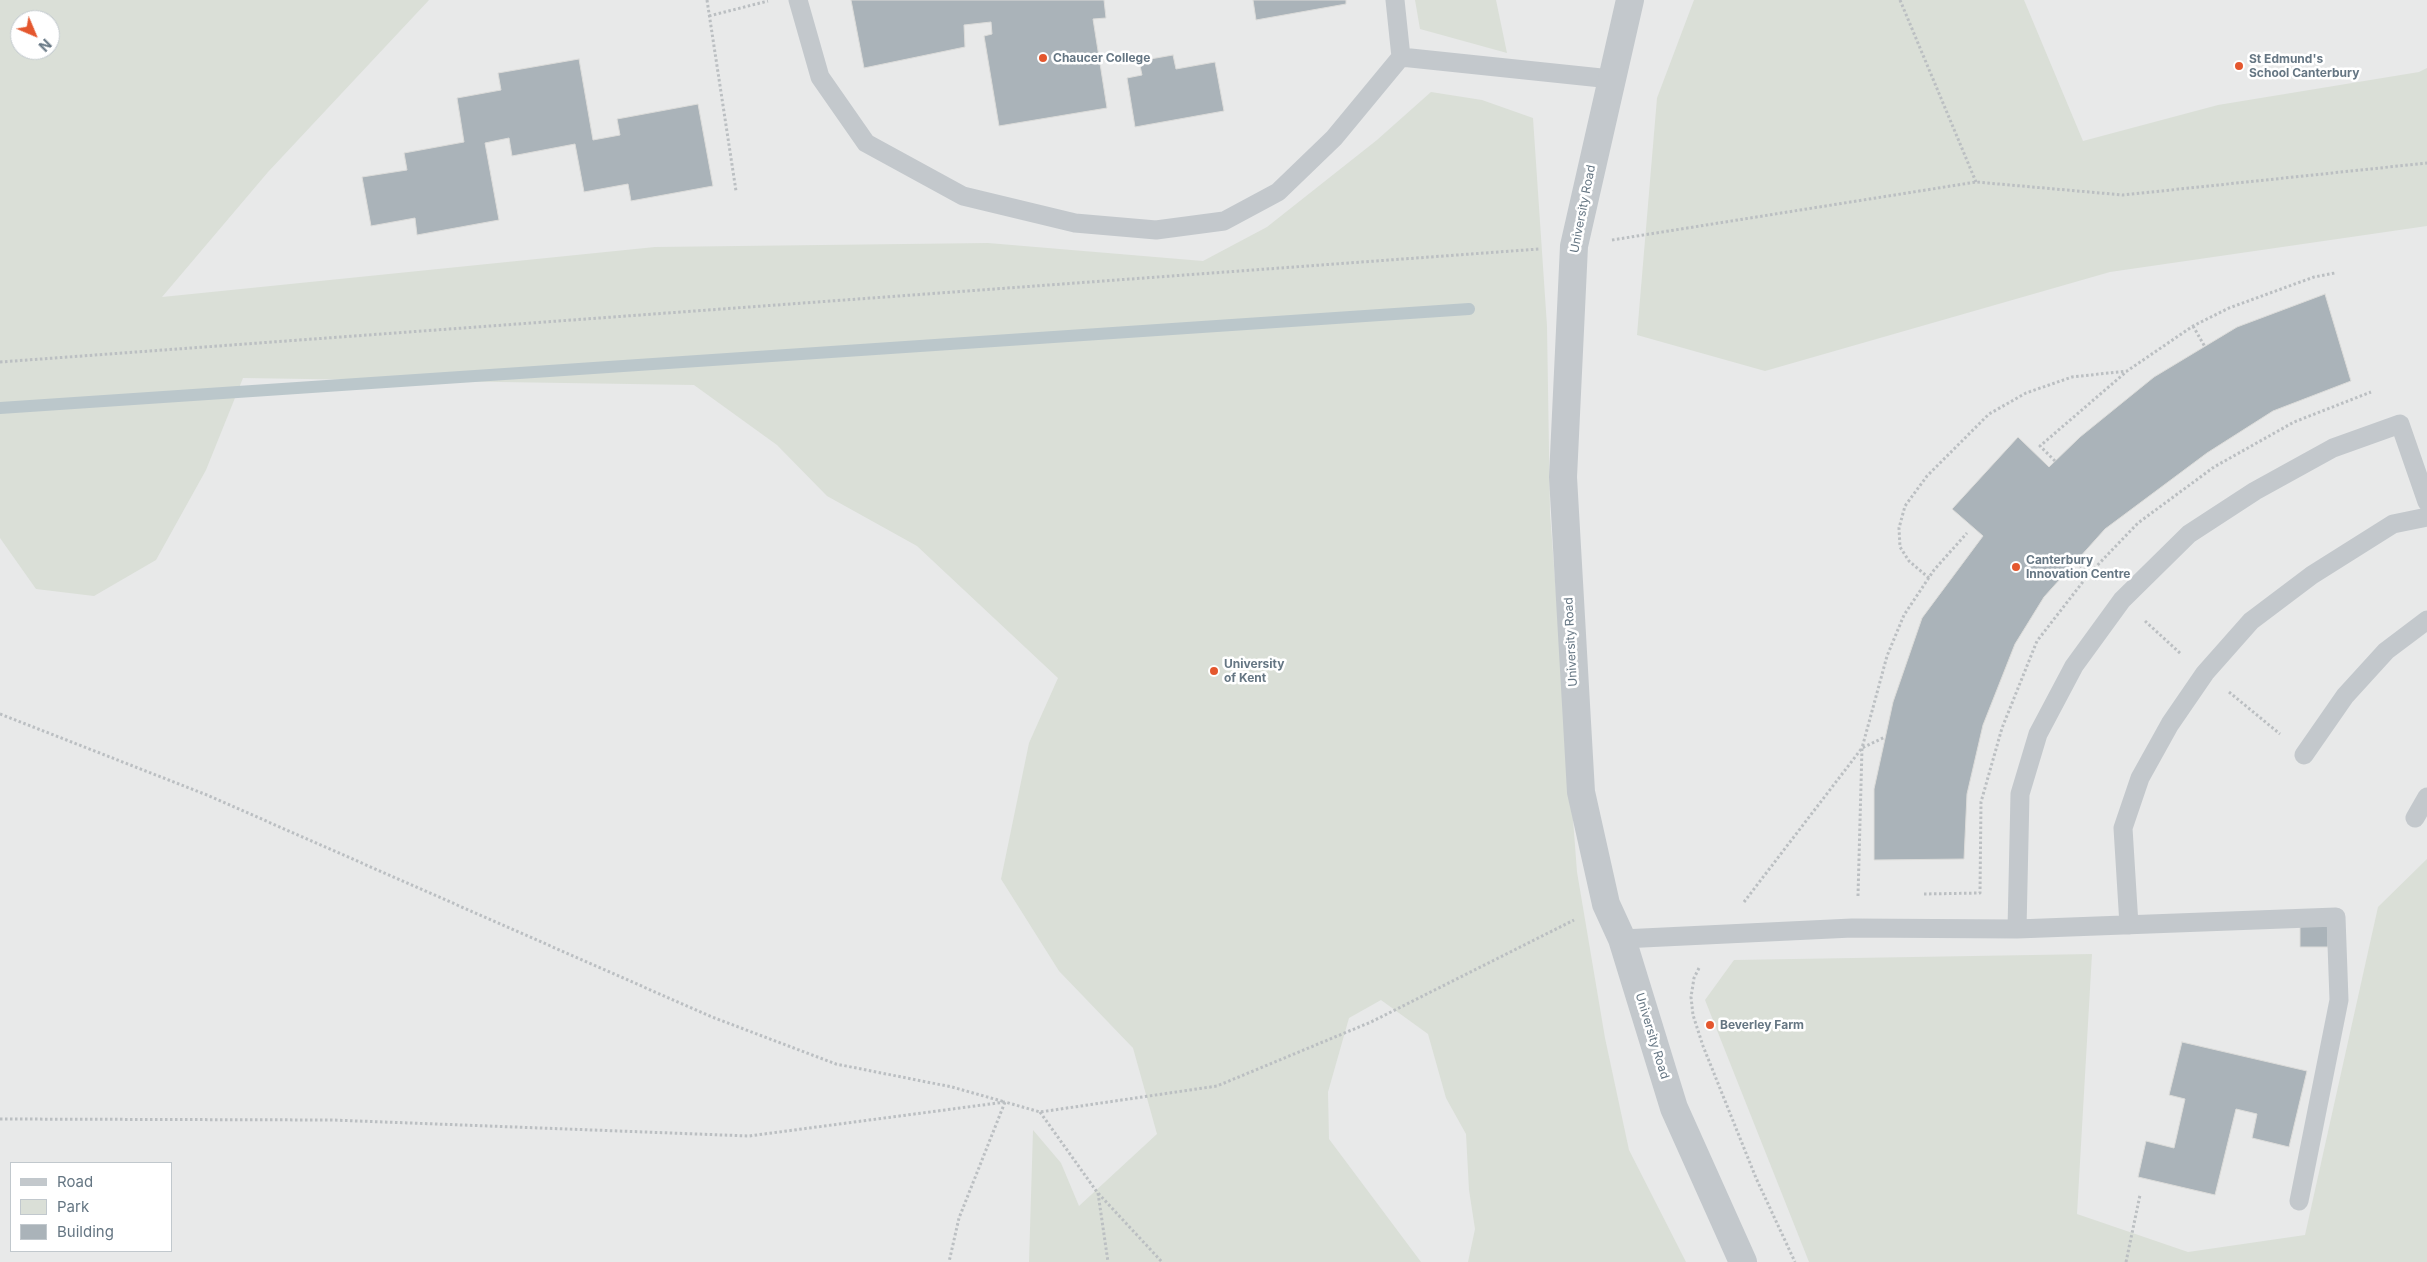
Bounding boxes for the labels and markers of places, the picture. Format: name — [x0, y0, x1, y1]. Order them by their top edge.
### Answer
place label: Chaucer College — [1053, 51, 1150, 65]
marker: Chaucer College — [1037, 52, 1049, 64]
place label: St Edmund's School Canterbury — [2249, 52, 2359, 80]
marker: St Edmund's School Canterbury — [2233, 60, 2245, 72]
place label: Canterbury Innovation Centre — [2026, 553, 2130, 581]
marker: Canterbury Innovation Centre — [2010, 561, 2022, 573]
place label: University of Kent — [1224, 657, 1284, 685]
marker: University of Kent — [1208, 665, 1220, 677]
place label: Beverley Farm — [1720, 1018, 1804, 1032]
marker: Beverley Farm — [1704, 1019, 1716, 1031]

